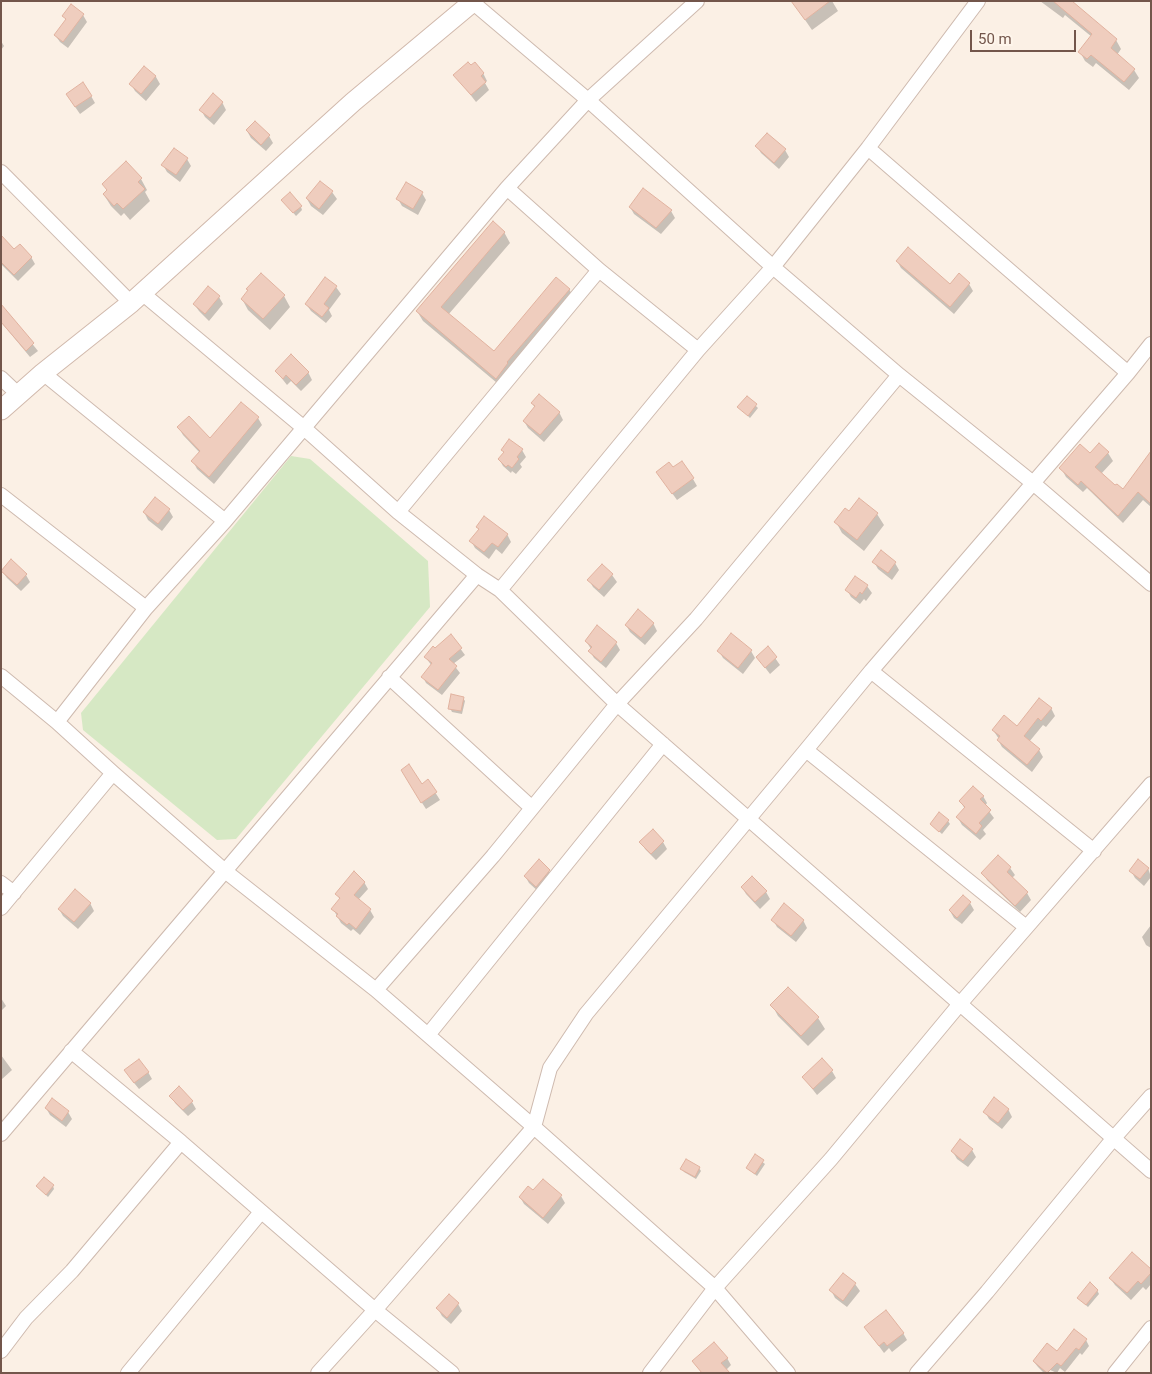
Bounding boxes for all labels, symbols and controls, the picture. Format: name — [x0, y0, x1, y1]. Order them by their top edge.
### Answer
scale bar — [972, 20, 1078, 52]
text: 50 m — [978, 30, 1012, 48]

